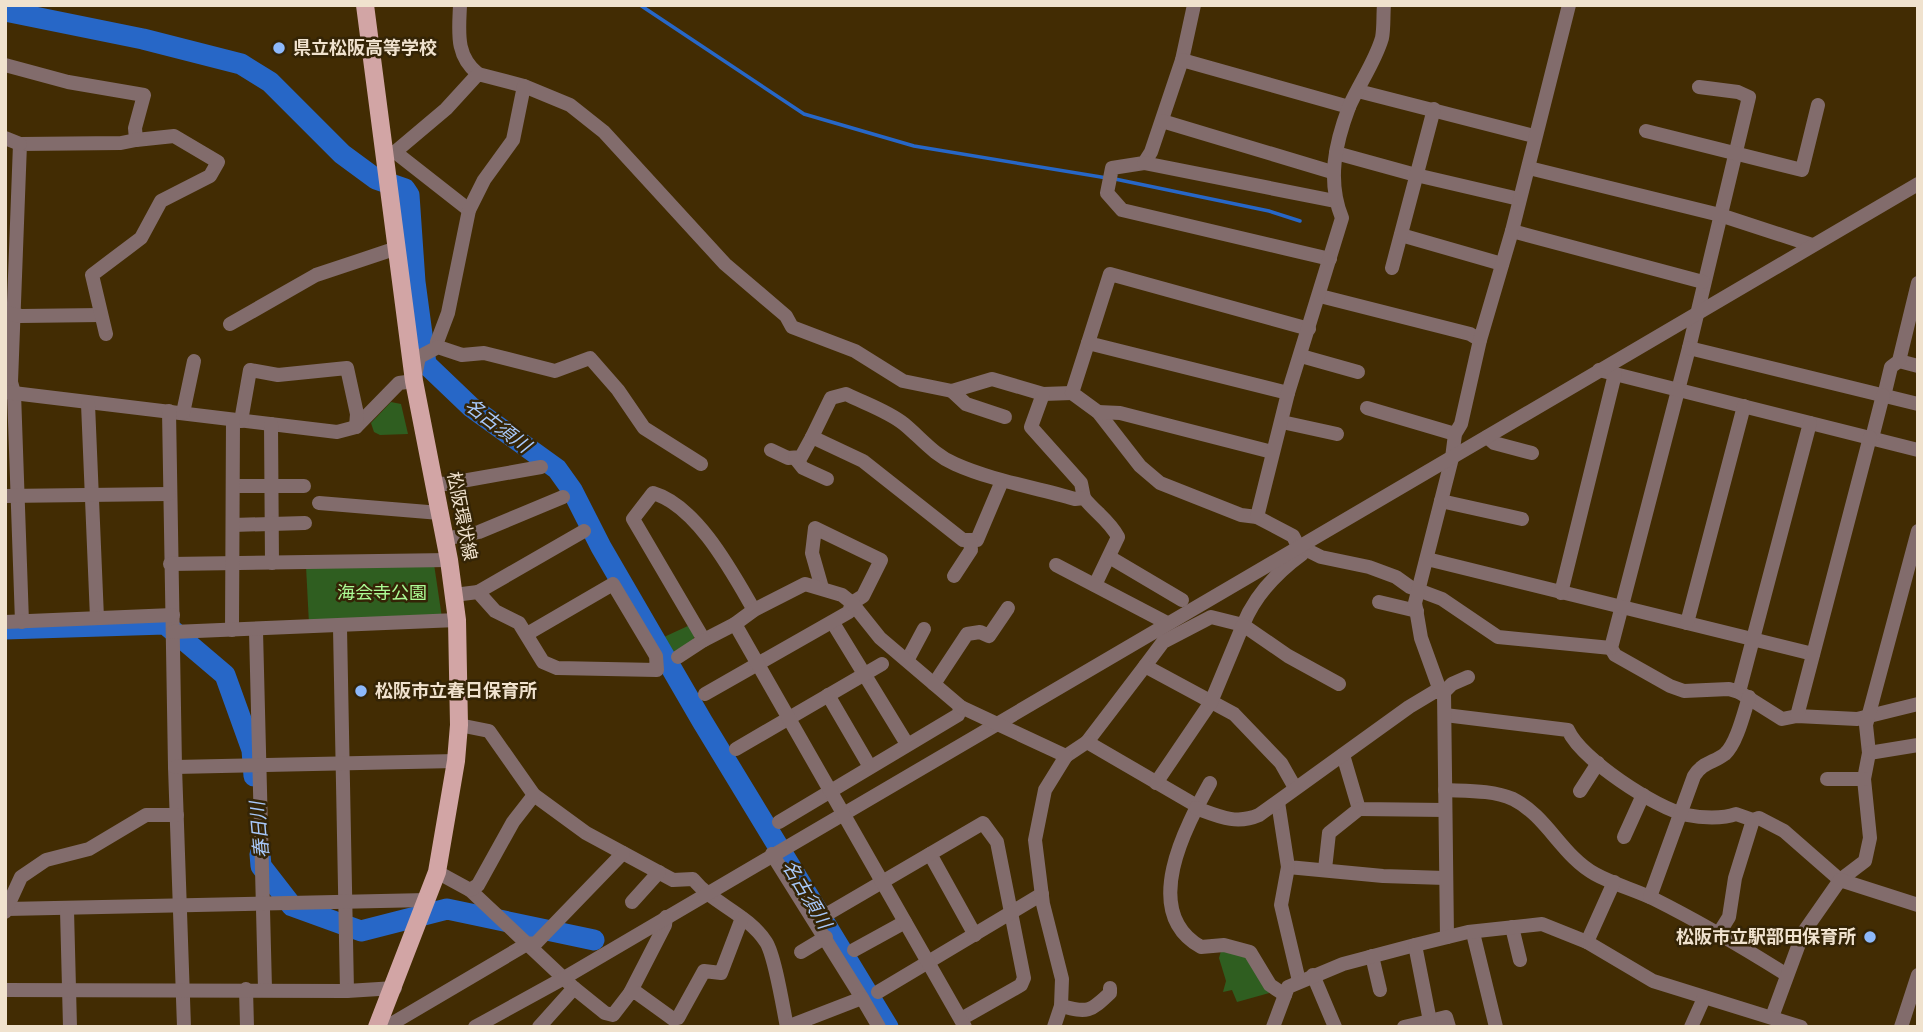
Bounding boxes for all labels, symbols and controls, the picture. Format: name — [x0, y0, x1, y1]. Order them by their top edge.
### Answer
place label: 県立松阪高等学校 — [293, 37, 437, 58]
marker: 県立松阪高等学校 — [271, 40, 287, 56]
water label: 名古須川 — [460, 393, 537, 459]
street label: 松阪環状線 — [444, 470, 481, 562]
park label: 海会寺公園 — [337, 582, 427, 603]
place label: 松阪市立春日保育所 — [375, 680, 537, 701]
marker: 松阪市立春日保育所 — [353, 683, 369, 699]
water label: 春日川 — [245, 799, 273, 859]
water label: 名古須川 — [777, 856, 837, 934]
place label: 松阪市立駅部田保育所 — [1676, 926, 1856, 947]
marker: 松阪市立駅部田保育所 — [1862, 929, 1878, 945]

